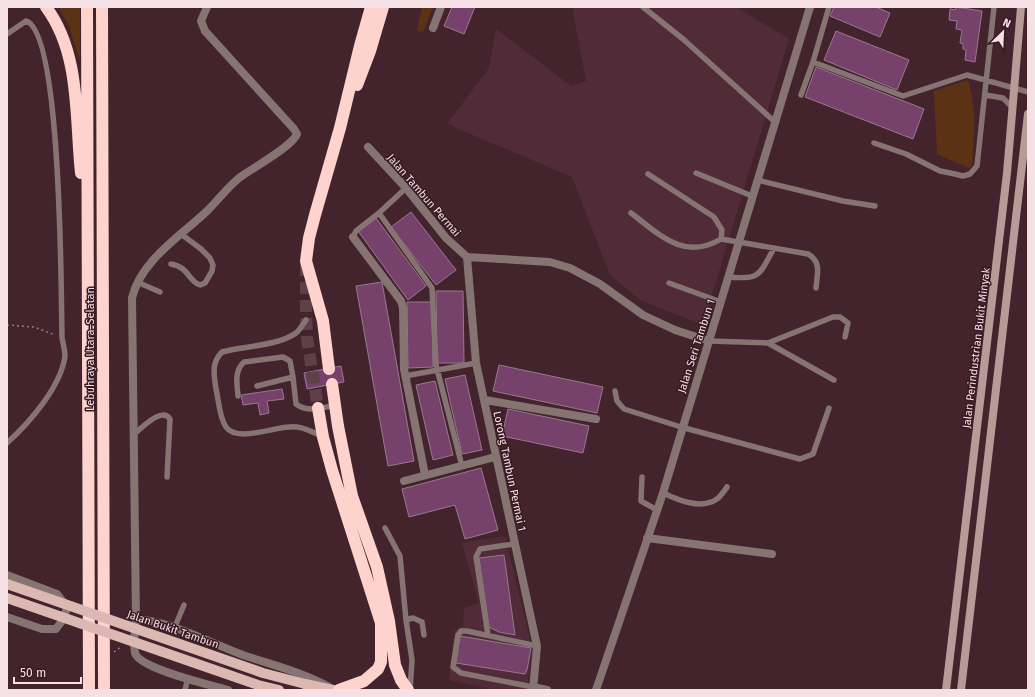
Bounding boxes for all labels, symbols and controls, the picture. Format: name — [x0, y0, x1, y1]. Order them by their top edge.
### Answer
north arrow — [983, 12, 1023, 52]
text: N — [1001, 16, 1013, 31]
street label: Jalan Tambun Permai — [384, 151, 463, 239]
street label: Jalan Perindustrian Bukit Minyak — [960, 267, 993, 429]
street label: Lebuhraya Utara–Selatan — [84, 287, 97, 411]
street label: Jalan Seri Tambun 1 — [675, 298, 718, 395]
street label: Lorong Tambun Permai 1 — [490, 410, 529, 532]
street label: Jalan Bukit Tambun — [125, 608, 221, 651]
scale bar — [14, 659, 81, 685]
text: 50 m — [20, 666, 46, 680]

